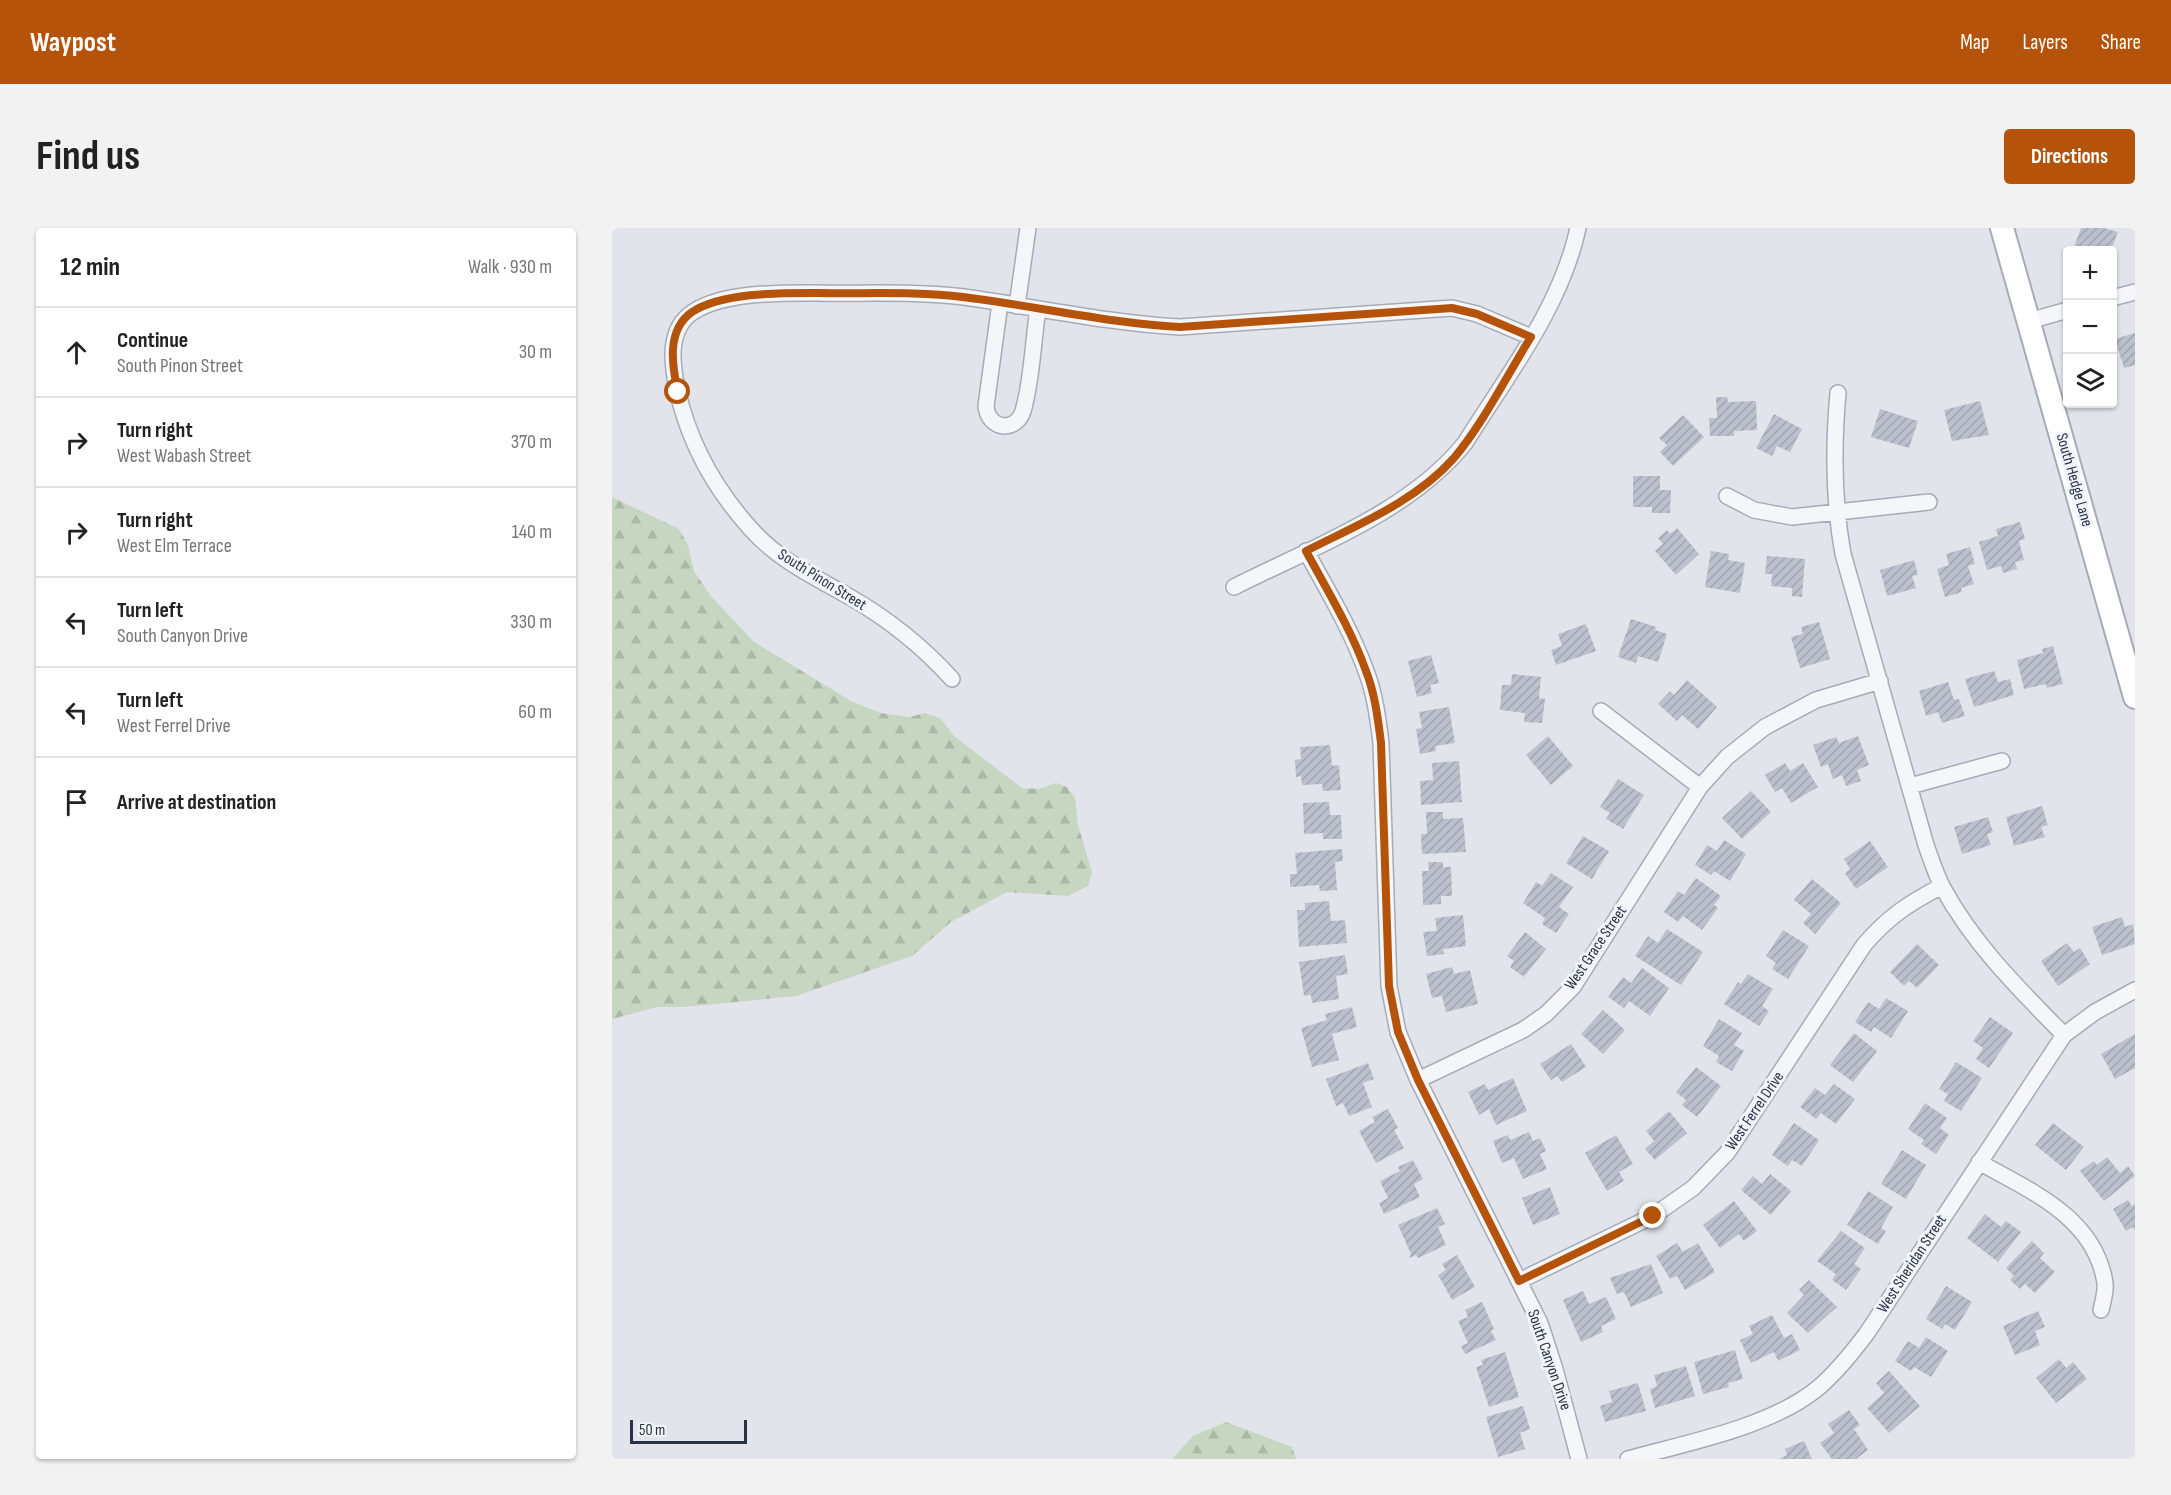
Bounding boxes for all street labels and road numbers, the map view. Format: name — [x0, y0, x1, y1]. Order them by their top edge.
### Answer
street label: South Hedge Lane — [2052, 431, 2096, 529]
street label: South Pinon Street — [774, 545, 870, 615]
street label: West Grace Street — [1561, 902, 1631, 994]
street label: West Ferrel Drive — [1722, 1068, 1788, 1154]
street label: West Sheridan Street — [1873, 1211, 1951, 1317]
street label: South Canyon Drive — [1523, 1307, 1575, 1413]

